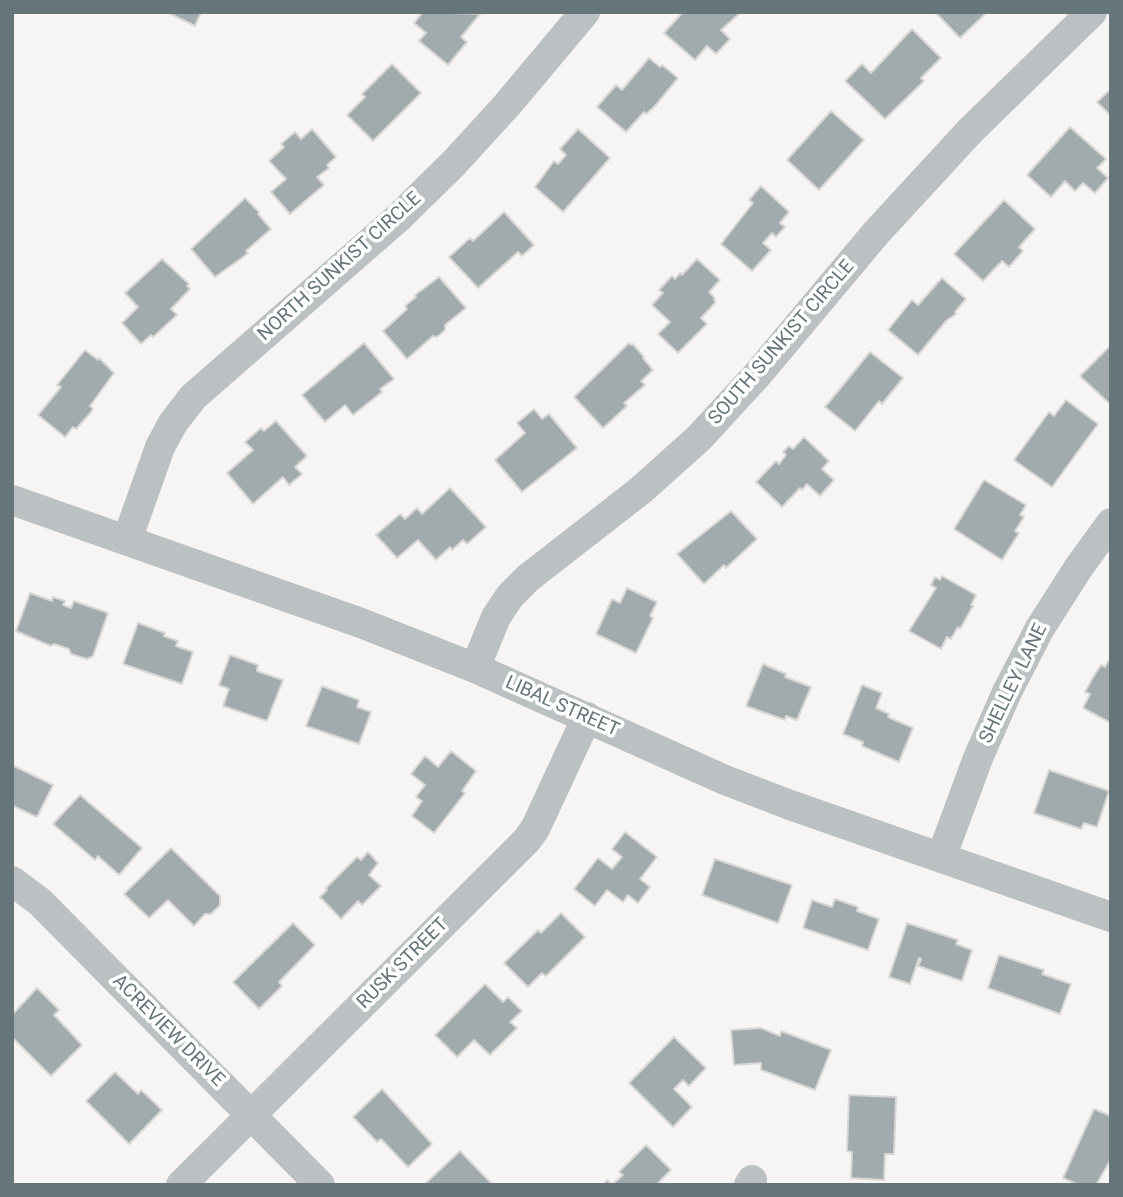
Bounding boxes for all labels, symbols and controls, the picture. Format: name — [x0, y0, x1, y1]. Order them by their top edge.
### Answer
street label: NORTH SUNKIST CIRCLE — [254, 188, 426, 346]
street label: SOUTH SUNKIST CIRCLE — [704, 256, 860, 430]
street label: SHELLEY LANE — [975, 621, 1053, 747]
street label: LIBAL STREET — [502, 672, 622, 742]
street label: RUSK STREET — [353, 914, 453, 1014]
street label: ACREVIEW DRIVE — [107, 970, 229, 1092]

